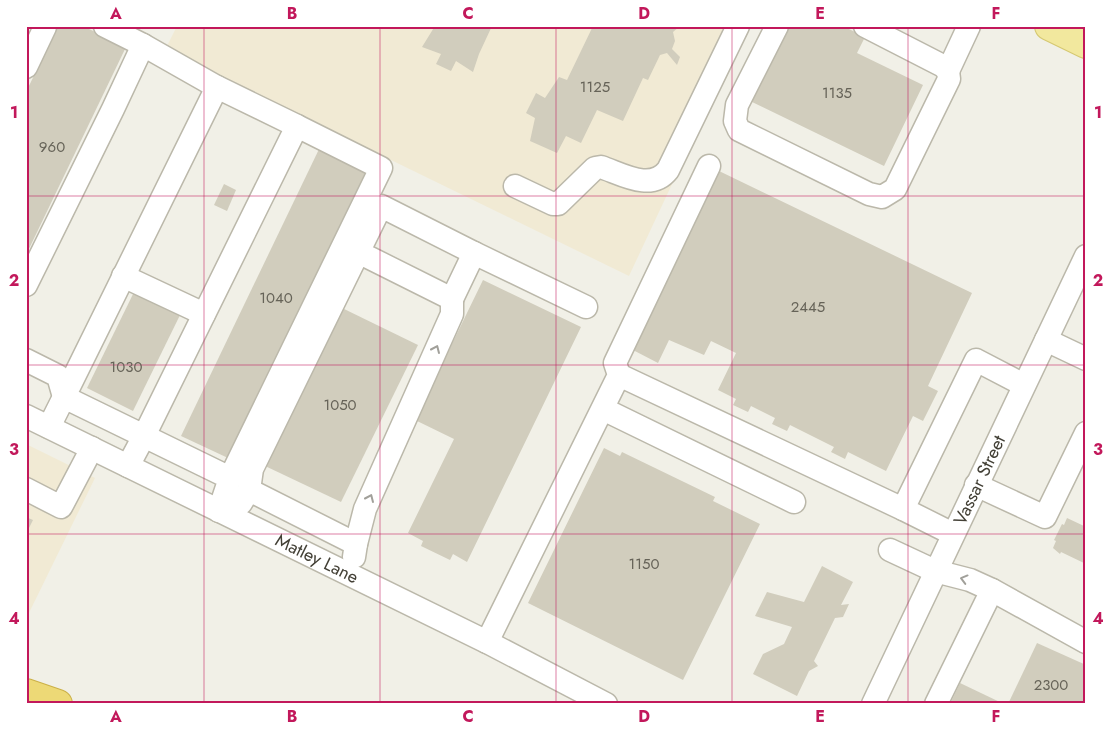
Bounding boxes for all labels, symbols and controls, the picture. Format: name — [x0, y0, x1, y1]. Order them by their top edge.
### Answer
text: A — [109, 2, 122, 25]
text: B — [287, 2, 297, 25]
text: C — [462, 2, 474, 25]
text: D — [638, 2, 650, 25]
text: E — [815, 2, 825, 25]
text: F — [992, 2, 1000, 25]
house number: 1125 — [580, 76, 610, 98]
house number: 1135 — [822, 82, 852, 104]
text: 1 — [10, 101, 18, 124]
text: 1 — [1094, 101, 1102, 124]
house number: 960 — [39, 136, 65, 158]
text: 2 — [9, 269, 19, 292]
text: 2 — [1093, 269, 1103, 292]
house number: 1040 — [259, 287, 293, 309]
house number: 2445 — [791, 296, 825, 318]
one-way arrow — [430, 345, 441, 354]
house number: 1030 — [110, 356, 142, 378]
house number: 1050 — [323, 394, 357, 416]
street label: Vassar Street — [947, 430, 1012, 529]
text: 3 — [9, 438, 19, 461]
text: 3 — [1093, 438, 1103, 461]
one-way arrow — [363, 494, 374, 503]
street label: Matley Lane — [271, 527, 363, 590]
house number: 1150 — [629, 553, 659, 575]
one-way arrow — [960, 574, 968, 584]
text: 4 — [8, 607, 20, 630]
text: 4 — [1092, 607, 1104, 630]
house number: 2300 — [1034, 674, 1068, 696]
text: A — [109, 705, 122, 728]
text: B — [287, 705, 297, 728]
text: C — [462, 705, 474, 728]
text: D — [638, 705, 650, 728]
text: E — [815, 705, 825, 728]
text: F — [992, 705, 1000, 728]

